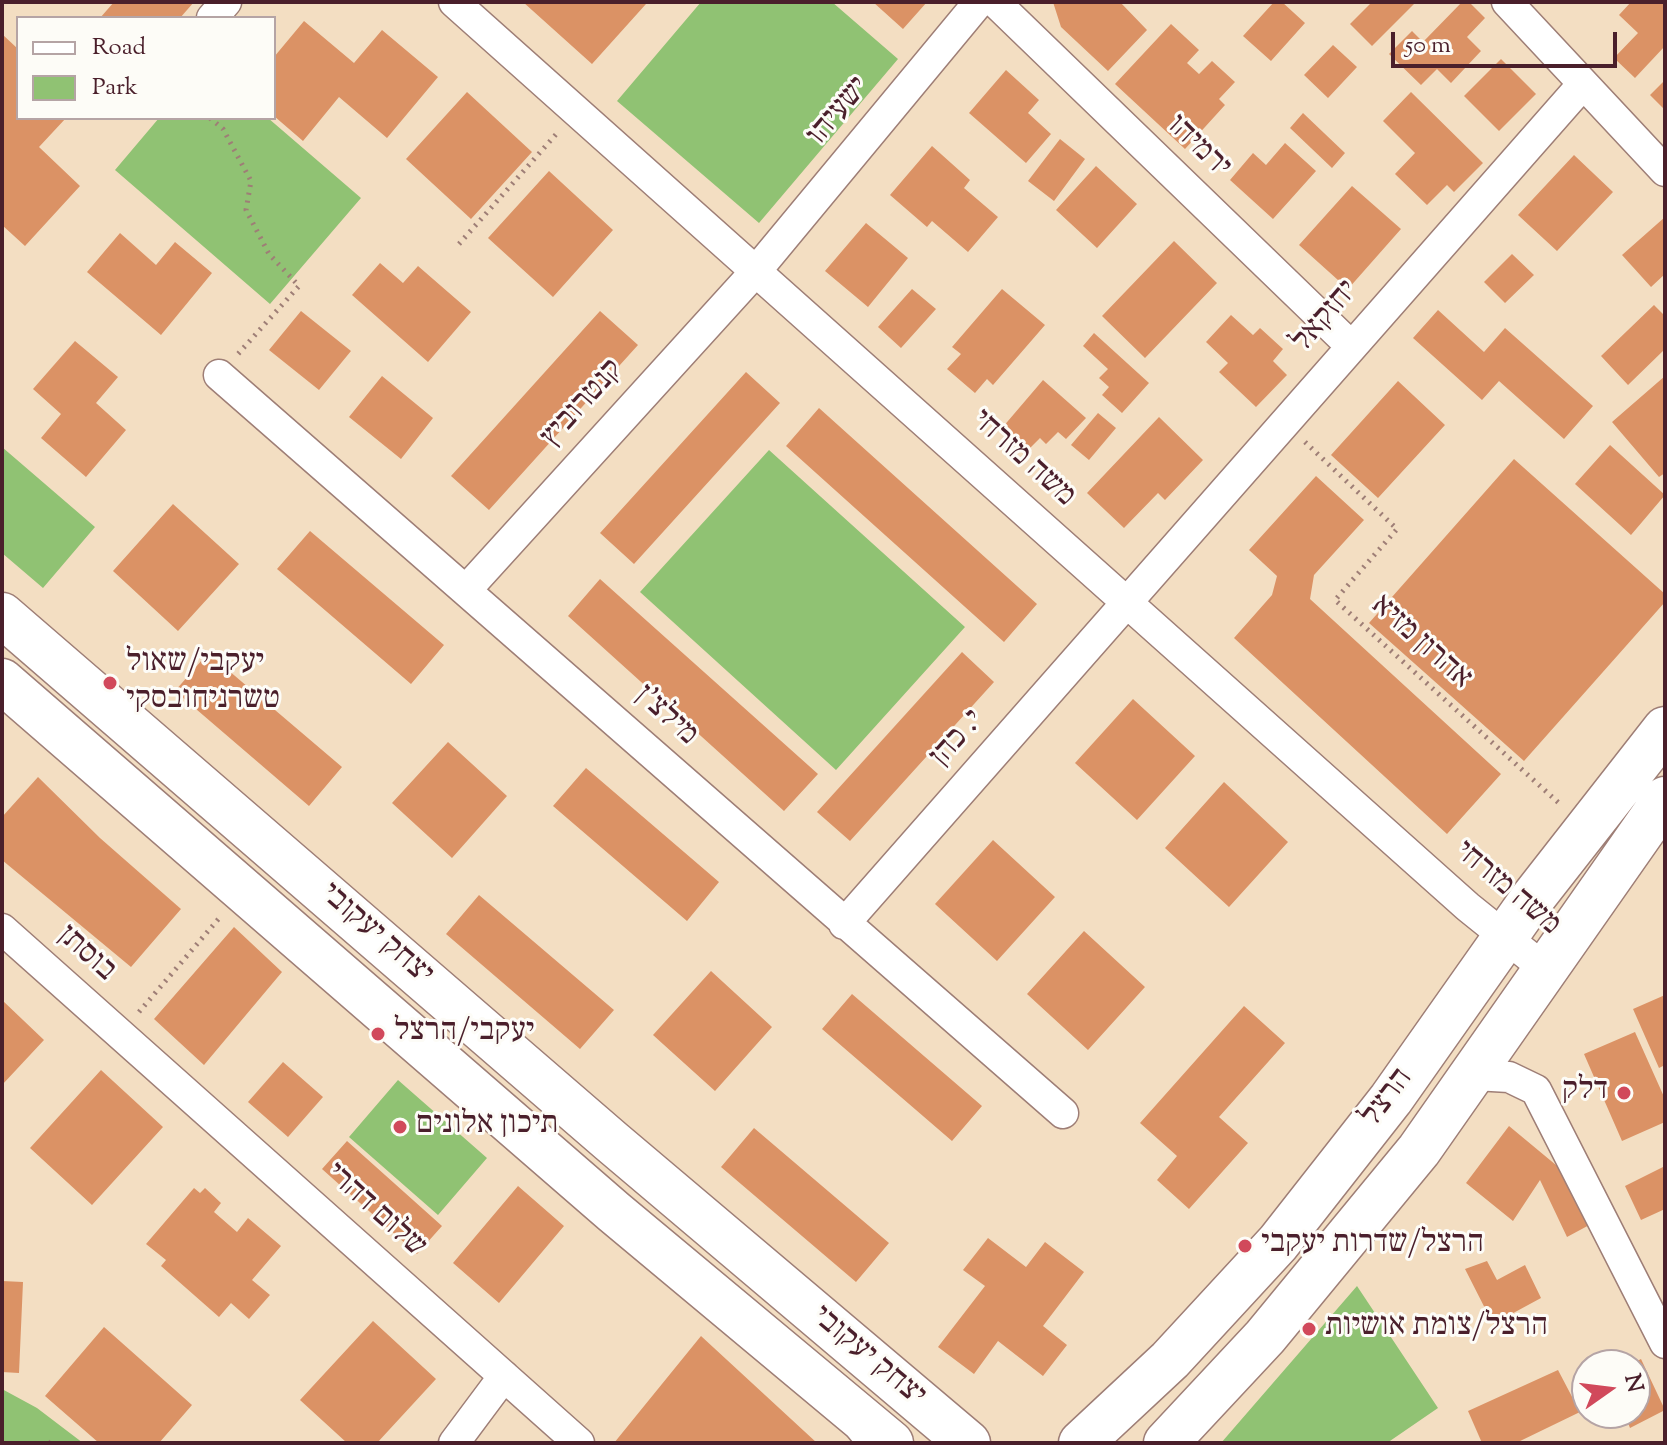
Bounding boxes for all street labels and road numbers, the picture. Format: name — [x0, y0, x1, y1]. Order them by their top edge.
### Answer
street label: ישעיהו — [800, 71, 880, 155]
street label: ירמיהו — [1157, 108, 1237, 188]
street label: יחזקאל — [1285, 274, 1369, 362]
street label: קנטרוביץ — [534, 353, 634, 457]
street label: משה מזרחי — [962, 403, 1082, 517]
street label: אהרון מזיא — [1361, 589, 1479, 699]
street label: מילצ'ן — [625, 678, 705, 756]
street label: י. כהן — [924, 704, 994, 776]
street label: משה מזרחי — [1445, 834, 1567, 946]
street label: יצחק יעקובי — [311, 877, 439, 995]
street label: בוסתן — [48, 919, 122, 991]
street label: הרצל — [1355, 1062, 1423, 1136]
street label: שלום דהרי — [315, 1156, 433, 1268]
street label: יצחק יעקובי — [802, 1299, 932, 1417]

